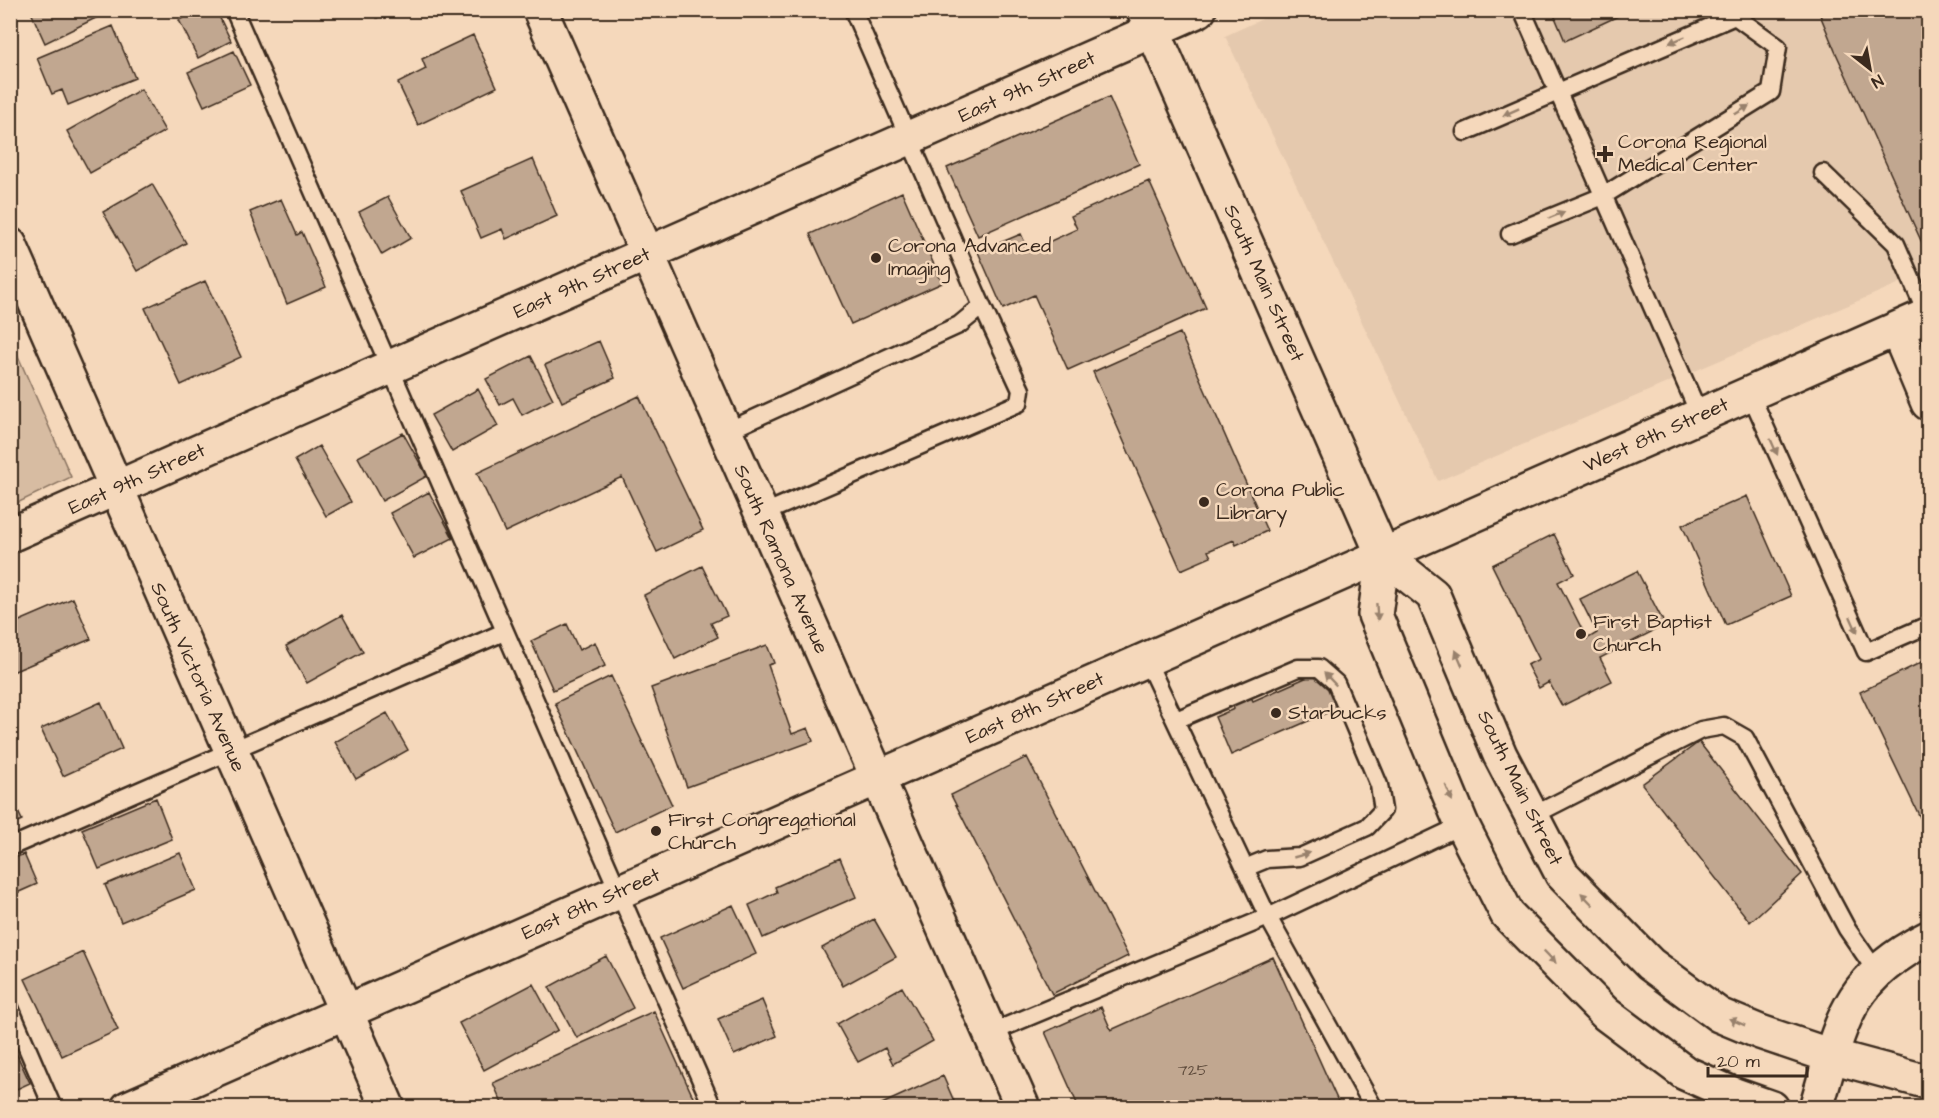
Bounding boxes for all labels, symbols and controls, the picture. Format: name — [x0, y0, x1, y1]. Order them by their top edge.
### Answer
one-way arrow — [1669, 36, 1686, 45]
north arrow — [1840, 39, 1900, 99]
street label: East 9th Street — [954, 44, 1100, 130]
text: N — [1867, 69, 1887, 93]
one-way arrow — [1734, 104, 1750, 115]
one-way arrow — [1502, 107, 1520, 117]
place label: Corona Regional Medical Center — [1618, 128, 1767, 179]
marker: Corona Regional Medical Center — [1596, 145, 1614, 163]
street label: South Main Street — [1217, 200, 1311, 366]
one-way arrow — [1548, 210, 1566, 220]
place label: Corona Advanced Imaging — [888, 232, 1051, 284]
street label: East 9th Street — [509, 240, 655, 326]
marker: Corona Advanced Imaging — [869, 251, 883, 265]
street label: West 8th Street — [1579, 390, 1733, 480]
street label: East 9th Street — [64, 436, 210, 522]
one-way arrow — [1769, 438, 1778, 455]
street label: South Ramona Avenue — [727, 460, 835, 658]
place label: Corona Public Library — [1216, 476, 1345, 528]
marker: Corona Public Library — [1197, 495, 1211, 509]
street label: South Victoria Avenue — [144, 578, 253, 777]
one-way arrow — [1373, 603, 1382, 622]
place label: First Baptist Church — [1593, 608, 1712, 659]
one-way arrow — [1849, 616, 1858, 633]
marker: First Baptist Church — [1574, 627, 1588, 641]
one-way arrow — [1454, 649, 1464, 667]
street label: East 8th Street — [961, 665, 1109, 751]
one-way arrow — [1323, 672, 1337, 687]
place label: Starbucks — [1288, 699, 1387, 727]
marker: Starbucks — [1269, 706, 1283, 720]
street label: South Main Street — [1470, 706, 1570, 870]
one-way arrow — [1445, 784, 1454, 802]
place label: First Congregational Church — [668, 806, 856, 857]
marker: First Congregational Church — [649, 824, 663, 838]
one-way arrow — [1292, 849, 1311, 859]
street label: East 8th Street — [517, 861, 665, 947]
one-way arrow — [1581, 893, 1595, 907]
one-way arrow — [1542, 950, 1556, 964]
one-way arrow — [1728, 1018, 1745, 1027]
scale bar — [1708, 1040, 1807, 1078]
text: 20 m — [1717, 1049, 1760, 1074]
house number: 725 — [1178, 1059, 1209, 1081]

